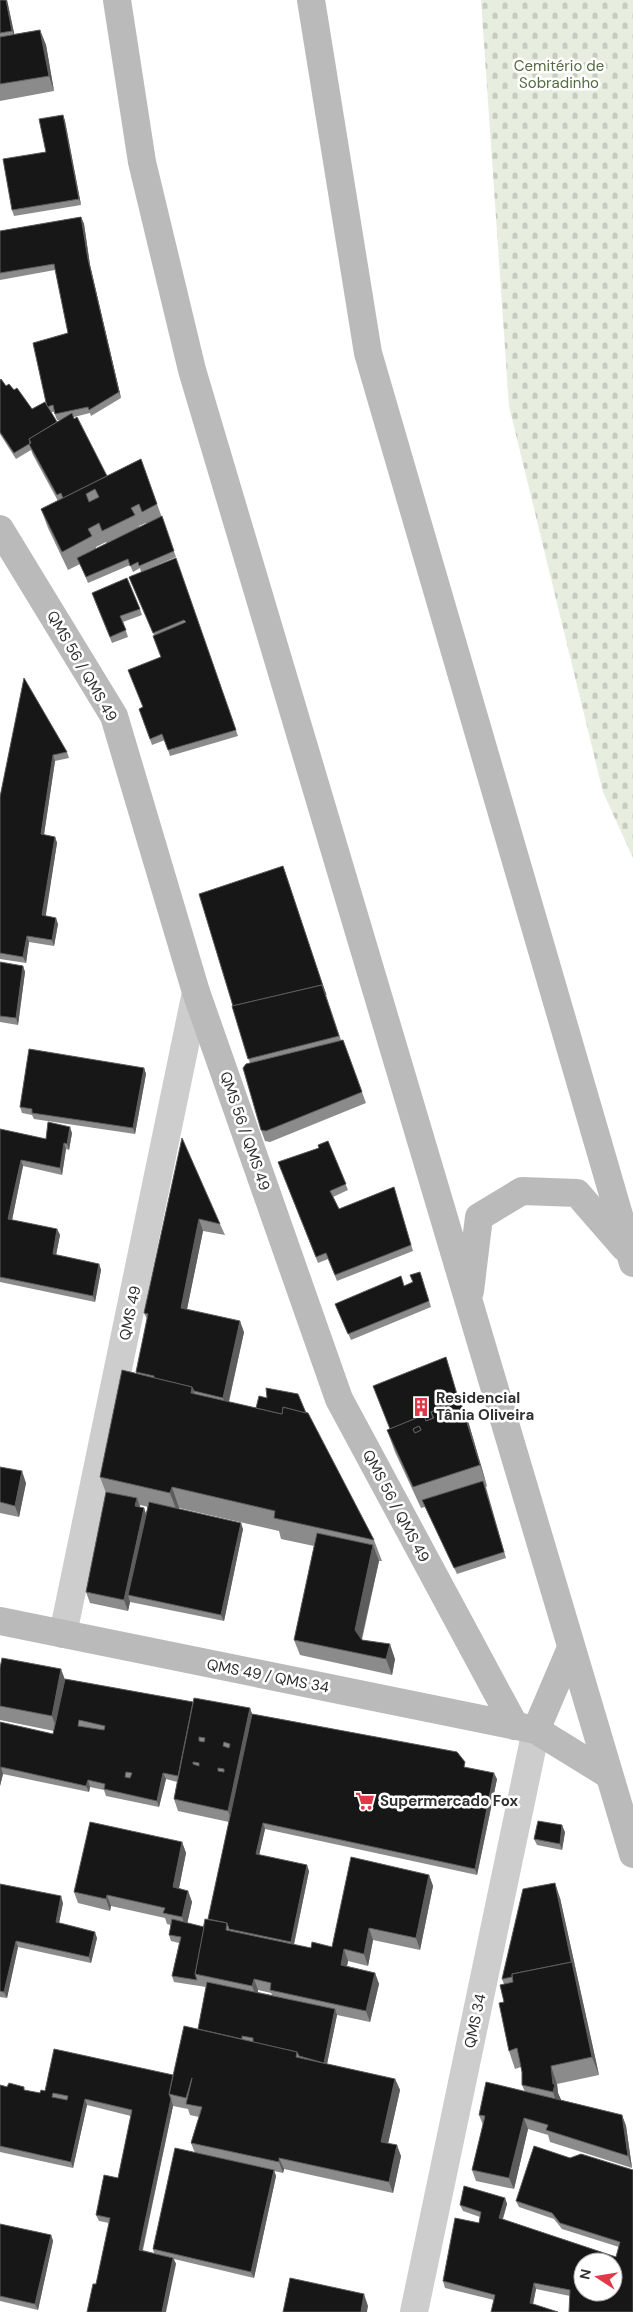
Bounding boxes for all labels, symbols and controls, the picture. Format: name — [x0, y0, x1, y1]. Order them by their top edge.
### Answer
park label: Cemitério de Sobradinho — [514, 56, 604, 93]
street label: QMS 56 / QMS 49 — [42, 607, 122, 725]
street label: QMS 56 / QMS 49 — [215, 1069, 275, 1193]
street label: QMS 49 — [114, 1284, 146, 1342]
place label: Residencial Tânia Oliveira — [436, 1388, 534, 1425]
building icon: Residencial Tânia Oliveira — [410, 1396, 432, 1418]
street label: QMS 56 / QMS 49 — [358, 1446, 434, 1566]
street label: QMS 49 / QMS 34 — [205, 1654, 331, 1698]
supermarket icon: Supermercado Fox — [354, 1790, 376, 1812]
place label: Supermercado Fox — [380, 1791, 519, 1811]
street label: QMS 34 — [460, 1992, 490, 2050]
north arrow — [573, 2252, 623, 2302]
text: N — [575, 2267, 595, 2281]

